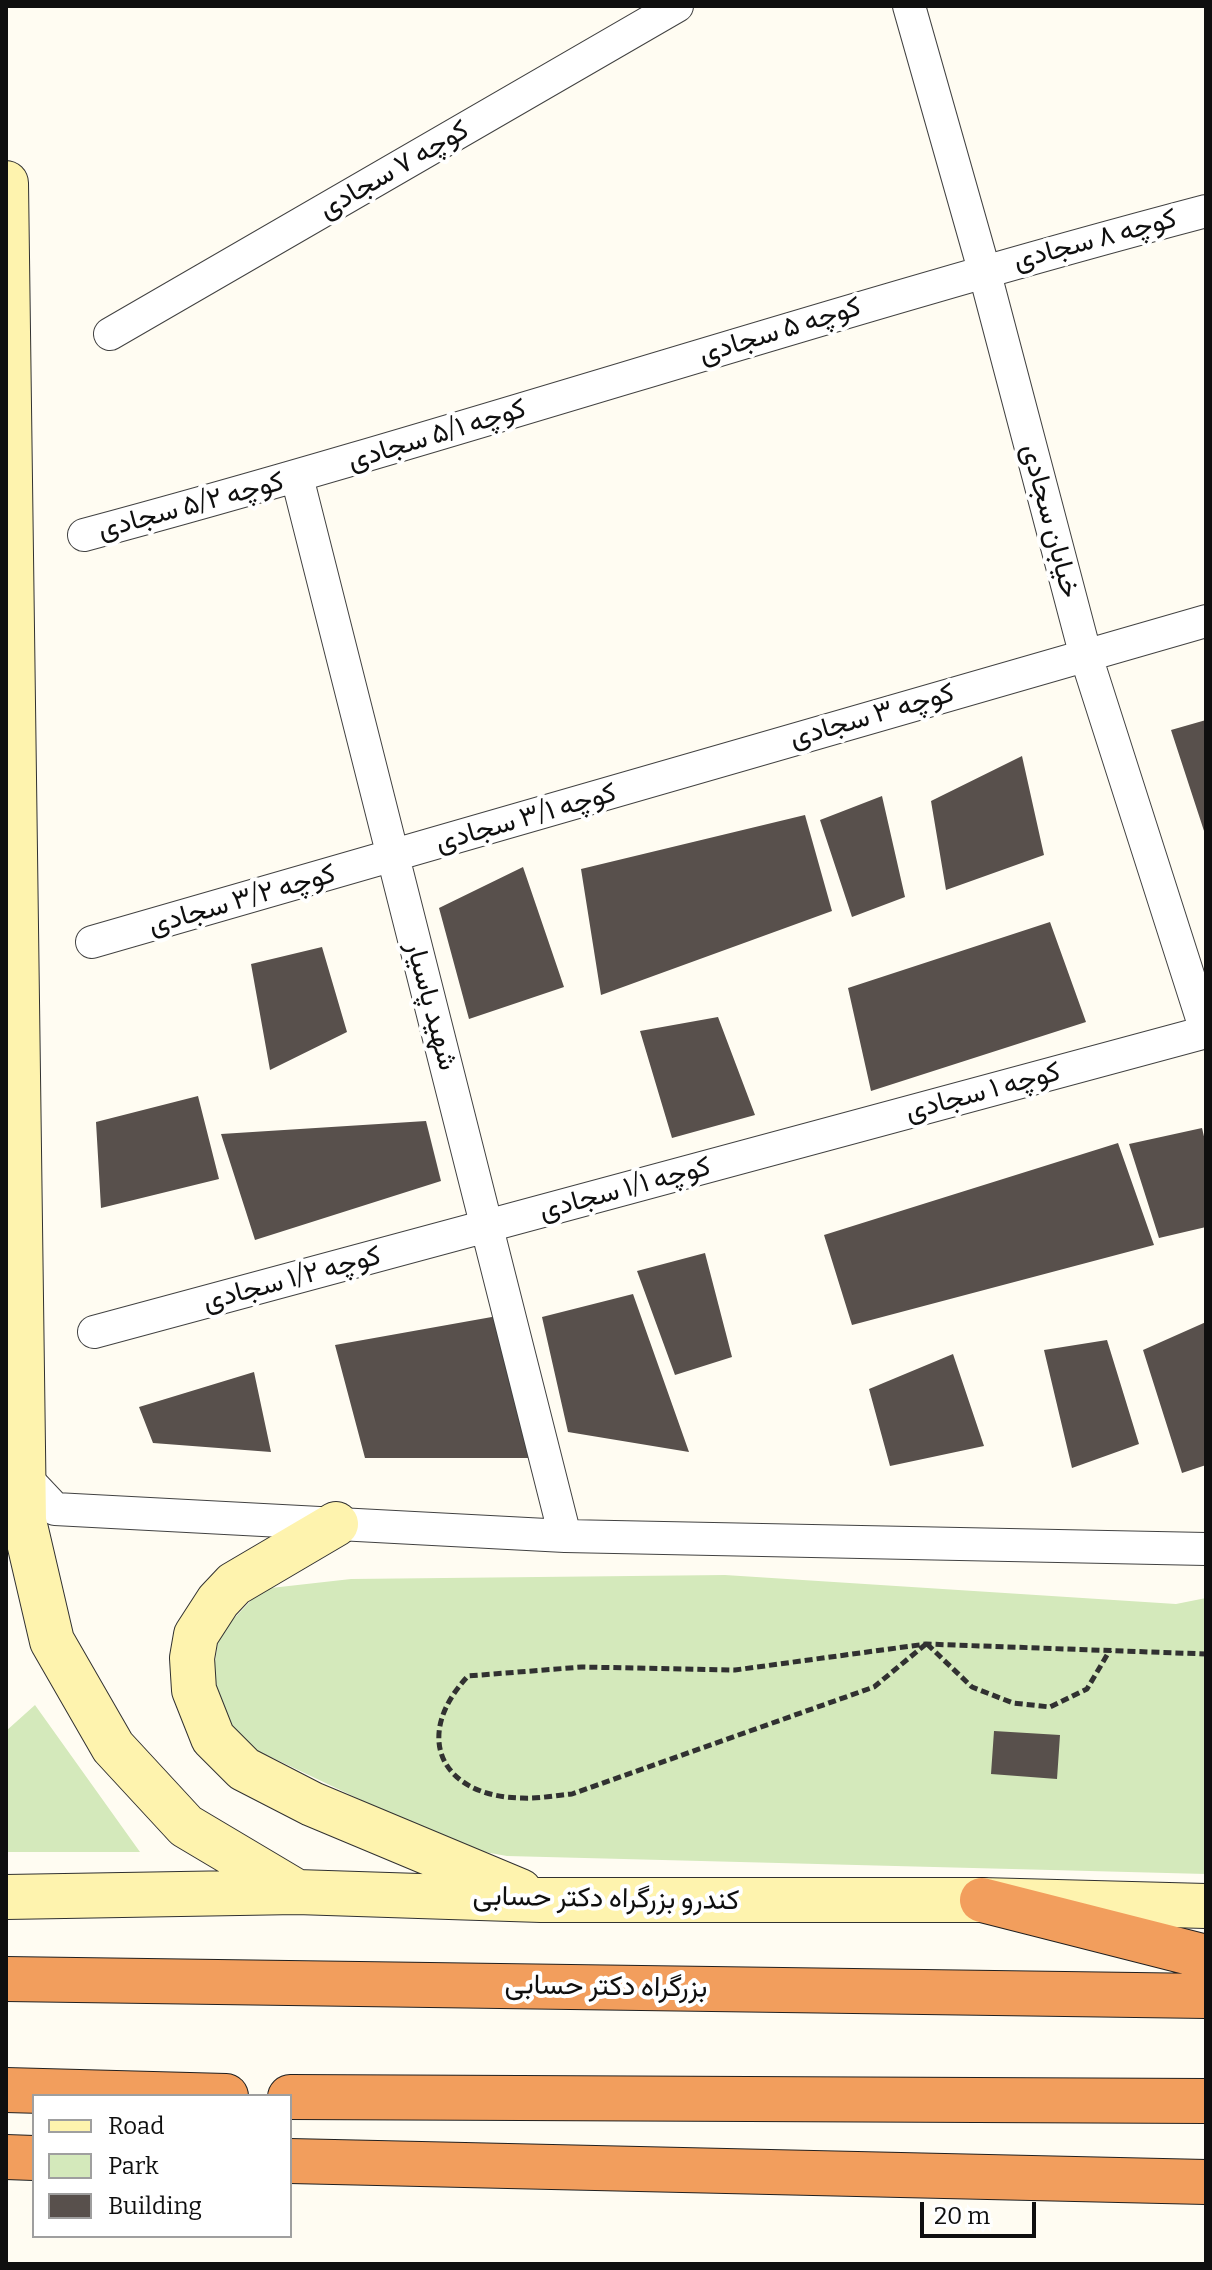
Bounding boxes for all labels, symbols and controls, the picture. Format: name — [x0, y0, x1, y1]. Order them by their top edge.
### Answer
street label: کوچه ۷ سجادی — [313, 114, 475, 226]
street label: کوچه ۸ سجادی — [1010, 202, 1180, 278]
street label: کوچه ۵ سجادی — [695, 290, 865, 372]
street label: کوچه ۵/۱ سجادی — [344, 392, 530, 478]
street label: خیابان سجادی — [1013, 440, 1087, 602]
street label: کوچه ۵/۲ سجادی — [94, 465, 288, 547]
street label: کوچه ۳ سجادی — [786, 676, 958, 756]
street label: کوچه ۳/۱ سجادی — [432, 776, 620, 860]
street label: کوچه ۳/۲ سجادی — [145, 857, 339, 943]
street label: شهید پاسیار — [398, 938, 464, 1074]
street label: کوچه ۱ سجادی — [902, 1055, 1064, 1129]
street label: کوچه ۱/۱ سجادی — [536, 1150, 714, 1228]
street label: کوچه ۱/۲ سجادی — [199, 1239, 385, 1319]
street label: کندرو بزرگراه دکتر حسابی — [472, 1880, 740, 1918]
street label: بزرگراه دکتر حسابی — [504, 1968, 708, 2006]
legend — [32, 2094, 292, 2238]
text: Road — [108, 2112, 164, 2140]
text: Park — [108, 2152, 159, 2180]
scale bar — [924, 2186, 1040, 2236]
text: Building — [108, 2192, 202, 2220]
text: 20 m — [934, 2202, 990, 2230]

